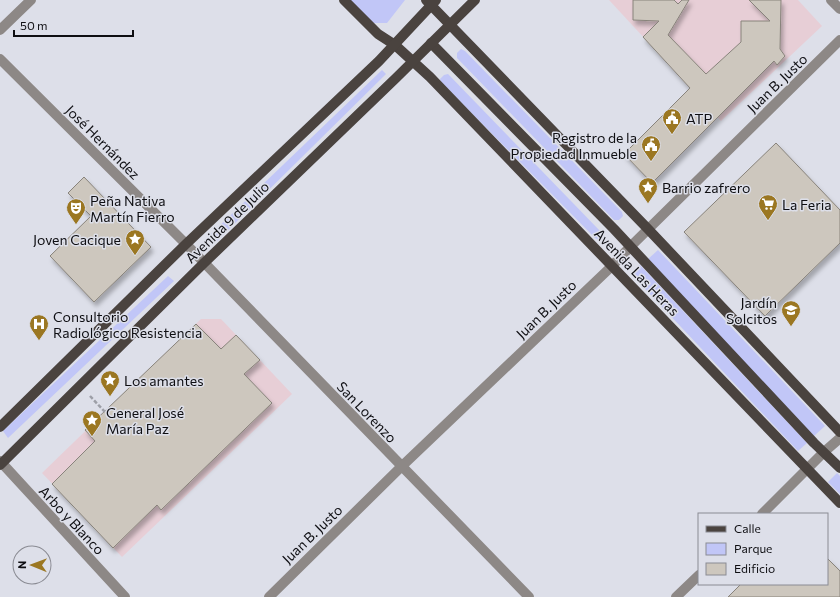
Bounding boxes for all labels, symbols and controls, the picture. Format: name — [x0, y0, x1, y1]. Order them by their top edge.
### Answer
scale bar — [14, 12, 133, 38]
text: 50 m — [20, 18, 48, 32]
street label: Juan B. Justo — [743, 50, 811, 116]
street label: José Hernández — [62, 101, 144, 183]
public building icon: ATP — [661, 107, 683, 135]
place label: ATP — [686, 110, 712, 127]
place label: Registro de la Propiedad Inmueble — [510, 129, 637, 162]
public building icon: Registro de la Propiedad Inmueble — [640, 134, 662, 162]
place icon: Barrio zafrero — [637, 176, 659, 204]
street label: Avenida 9 de Julio — [182, 178, 272, 266]
place label: Barrio zafrero — [662, 179, 750, 196]
place label: Peña Nativa Martín Fierro — [90, 192, 175, 225]
supermarket icon: La Feria — [757, 193, 779, 221]
place label: La Feria — [782, 196, 832, 213]
theatre icon: Peña Nativa Martín Fierro — [65, 197, 87, 225]
street label: Avenida Las Heras — [591, 225, 683, 319]
place icon: Joven Cacique — [124, 228, 146, 256]
place label: Joven Cacique — [33, 231, 121, 248]
street label: Juan B. Justo — [512, 276, 580, 342]
place label: Jardín Solcitos — [726, 294, 777, 327]
school or university icon: Jardín Solcitos — [780, 299, 802, 327]
place label: Consultorio Radiológico Resistencia — [53, 308, 202, 341]
hospital icon: Consultorio Radiológico Resistencia — [28, 313, 50, 341]
place icon: Los amantes — [99, 369, 121, 397]
place label: Los amantes — [124, 372, 204, 389]
street label: San Lorenzo — [334, 378, 400, 446]
place label: General José María Paz — [106, 404, 184, 437]
place icon: General José María Paz — [81, 409, 103, 437]
street label: Arbo y Blanco — [36, 482, 108, 558]
street label: Juan B. Justo — [278, 501, 346, 567]
legend — [698, 513, 828, 585]
text: Calle — [734, 521, 761, 535]
text: Parque — [734, 541, 772, 555]
north arrow — [12, 545, 52, 585]
text: N — [15, 561, 28, 569]
text: Edificio — [734, 561, 775, 575]

